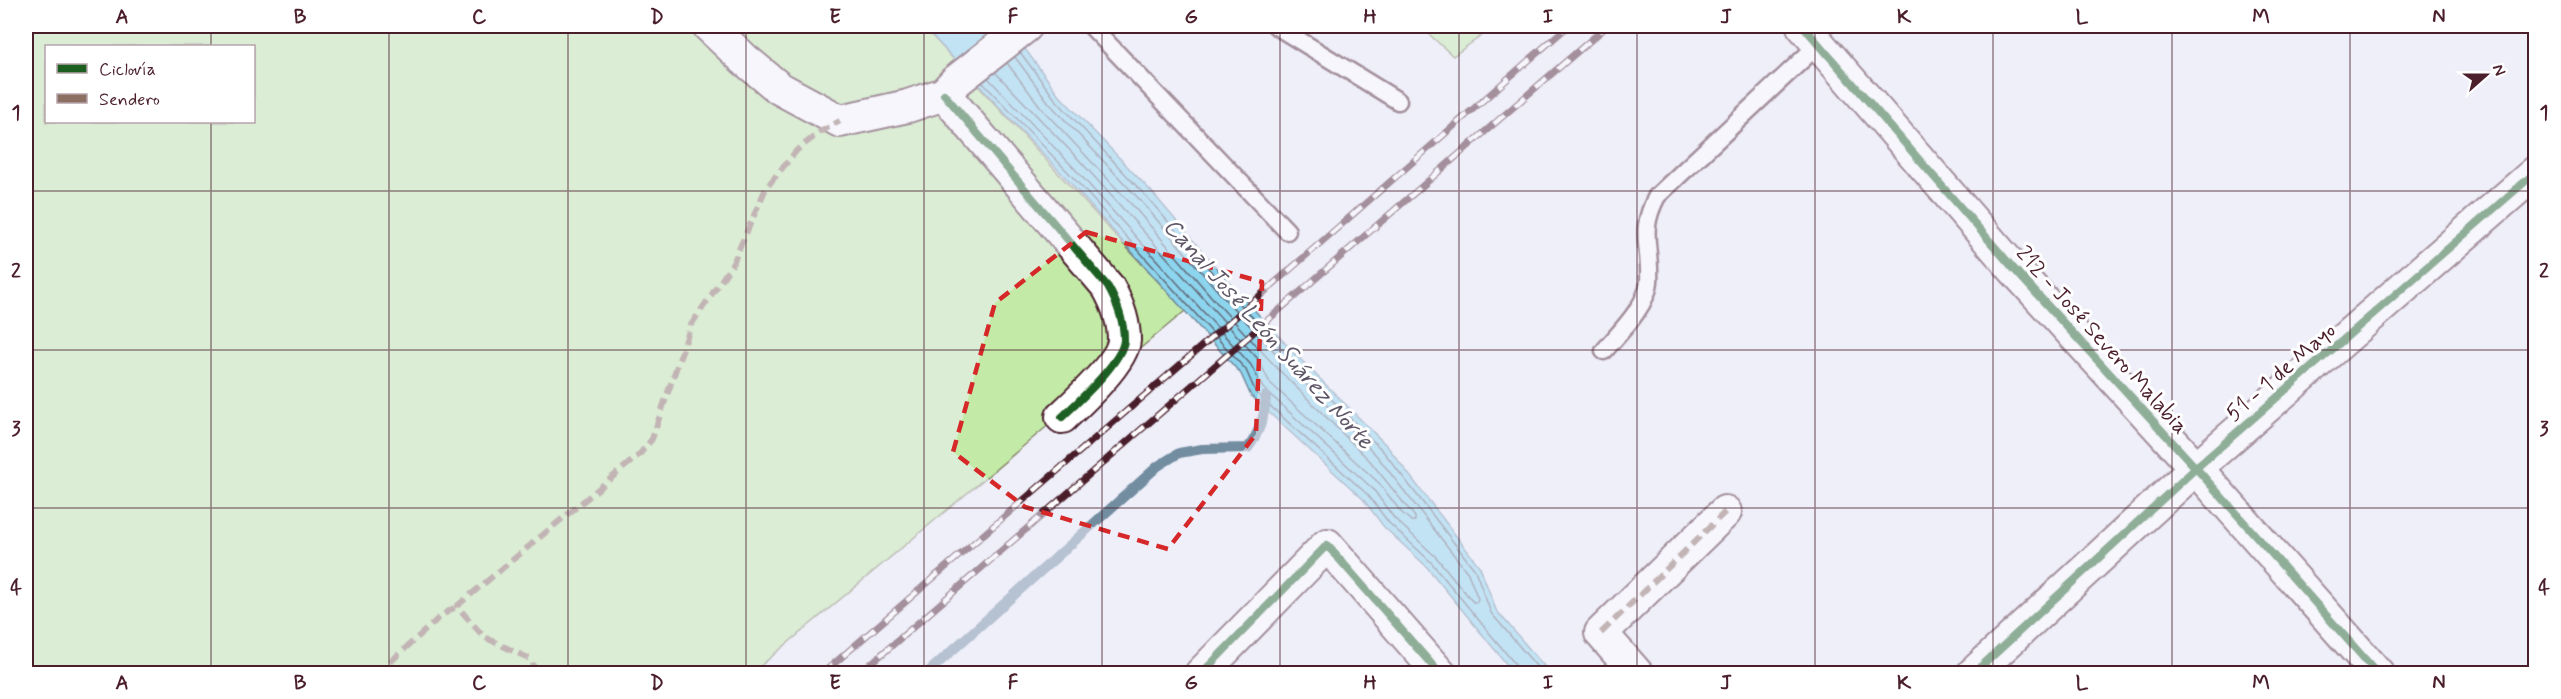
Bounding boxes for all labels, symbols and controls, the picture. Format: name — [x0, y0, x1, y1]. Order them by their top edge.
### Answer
text: A — [115, 4, 129, 31]
text: B — [294, 4, 307, 31]
text: C — [472, 4, 487, 31]
text: D — [650, 4, 664, 31]
text: E — [829, 4, 841, 31]
text: F — [1008, 4, 1019, 31]
text: G — [1184, 4, 1198, 31]
text: H — [1363, 4, 1377, 31]
text: I — [1543, 4, 1553, 31]
text: J — [1720, 4, 1732, 31]
text: K — [1897, 4, 1912, 31]
text: L — [2076, 4, 2089, 31]
text: M — [2252, 4, 2270, 31]
text: N — [2432, 4, 2446, 31]
legend — [45, 45, 255, 123]
north arrow — [2456, 45, 2516, 105]
text: Ciclovía — [99, 58, 156, 82]
text: N — [2487, 61, 2510, 79]
text: Sendero — [99, 88, 160, 112]
text: 1 — [12, 100, 20, 127]
text: 1 — [2540, 100, 2548, 127]
water label: Canal José León Suárez Norte — [1156, 212, 1380, 457]
street label: 212 - José Severo Malabia — [2009, 240, 2194, 441]
text: 2 — [11, 258, 21, 285]
text: 2 — [2539, 258, 2549, 285]
street label: 51 - 1 de Mayo — [2220, 317, 2342, 428]
text: 3 — [11, 416, 21, 443]
text: 3 — [2539, 416, 2549, 443]
text: 4 — [10, 575, 22, 602]
text: 4 — [2538, 575, 2550, 602]
text: A — [115, 670, 129, 697]
text: B — [294, 670, 307, 697]
text: C — [472, 670, 487, 697]
text: D — [650, 670, 664, 697]
text: E — [829, 670, 841, 697]
text: F — [1008, 670, 1019, 697]
text: G — [1184, 670, 1198, 697]
text: H — [1363, 670, 1377, 697]
text: I — [1543, 670, 1553, 697]
text: J — [1720, 670, 1732, 697]
text: K — [1897, 670, 1912, 697]
text: L — [2076, 670, 2089, 697]
text: M — [2252, 670, 2270, 697]
text: N — [2432, 670, 2446, 697]

